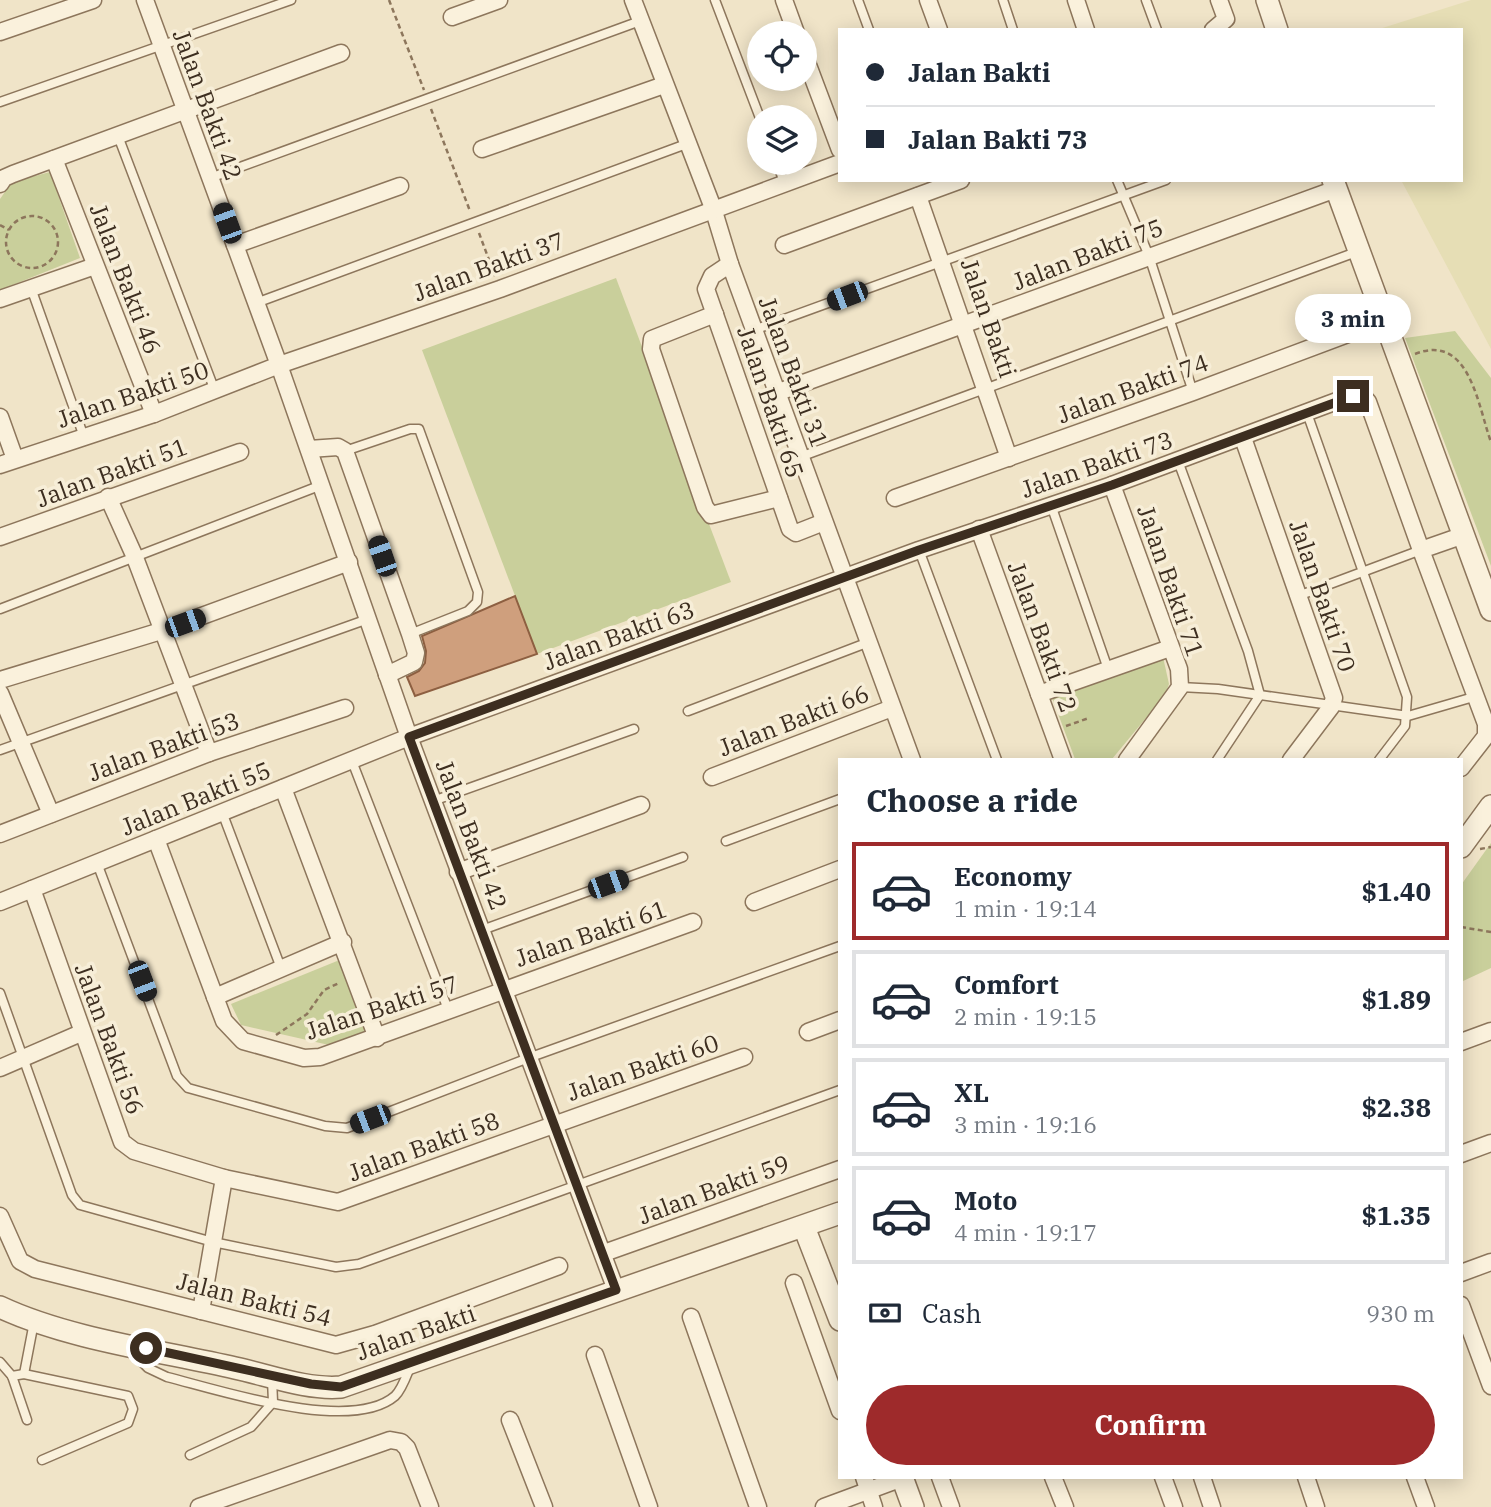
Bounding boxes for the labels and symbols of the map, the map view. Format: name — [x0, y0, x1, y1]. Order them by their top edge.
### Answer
street label: Jalan Bakti 42 — [166, 25, 250, 185]
street label: Jalan Bakti 46 — [83, 199, 169, 358]
car — [210, 200, 245, 246]
street label: Jalan Bakti 75 — [1008, 211, 1167, 297]
street label: Jalan Bakti 37 — [409, 224, 569, 308]
street label: Jalan Bakti — [954, 254, 1024, 382]
car — [824, 279, 871, 313]
street label: Jalan Bakti 31 — [752, 292, 836, 452]
callout: 3 min — [1295, 294, 1411, 344]
street label: Jalan Bakti 65 — [730, 322, 812, 482]
street label: Jalan Bakti 74 — [1053, 346, 1213, 430]
street label: Jalan Bakti 50 — [53, 353, 213, 435]
route end — [1337, 380, 1369, 412]
street label: Jalan Bakti 73 — [1017, 423, 1177, 505]
street label: Jalan Bakti 51 — [32, 430, 192, 514]
street label: Jalan Bakti 71 — [1130, 501, 1212, 661]
street label: Jalan Bakti 70 — [1282, 516, 1364, 676]
car — [366, 533, 399, 579]
street label: Jalan Bakti 72 — [1001, 557, 1085, 717]
street label: Jalan Bakti 63 — [539, 593, 699, 677]
car — [162, 606, 209, 640]
street label: Jalan Bakti 66 — [714, 677, 873, 763]
street label: Jalan Bakti 53 — [84, 704, 244, 788]
street label: Jalan Bakti 55 — [116, 754, 275, 843]
street label: Jalan Bakti 42 — [429, 755, 515, 914]
car — [585, 867, 632, 901]
street label: Jalan Bakti 61 — [511, 892, 671, 974]
car — [125, 958, 160, 1004]
street label: Jalan Bakti 56 — [68, 959, 152, 1119]
street label: Jalan Bakti 57 — [301, 967, 462, 1047]
street label: Jalan Bakti 60 — [563, 1026, 723, 1108]
car — [347, 1102, 394, 1136]
street label: Jalan Bakti 58 — [344, 1104, 504, 1188]
street label: Jalan Bakti 59 — [634, 1147, 794, 1231]
street label: Jalan Bakti 54 — [173, 1264, 335, 1334]
street label: Jalan Bakti — [352, 1297, 480, 1367]
route start — [130, 1332, 162, 1364]

